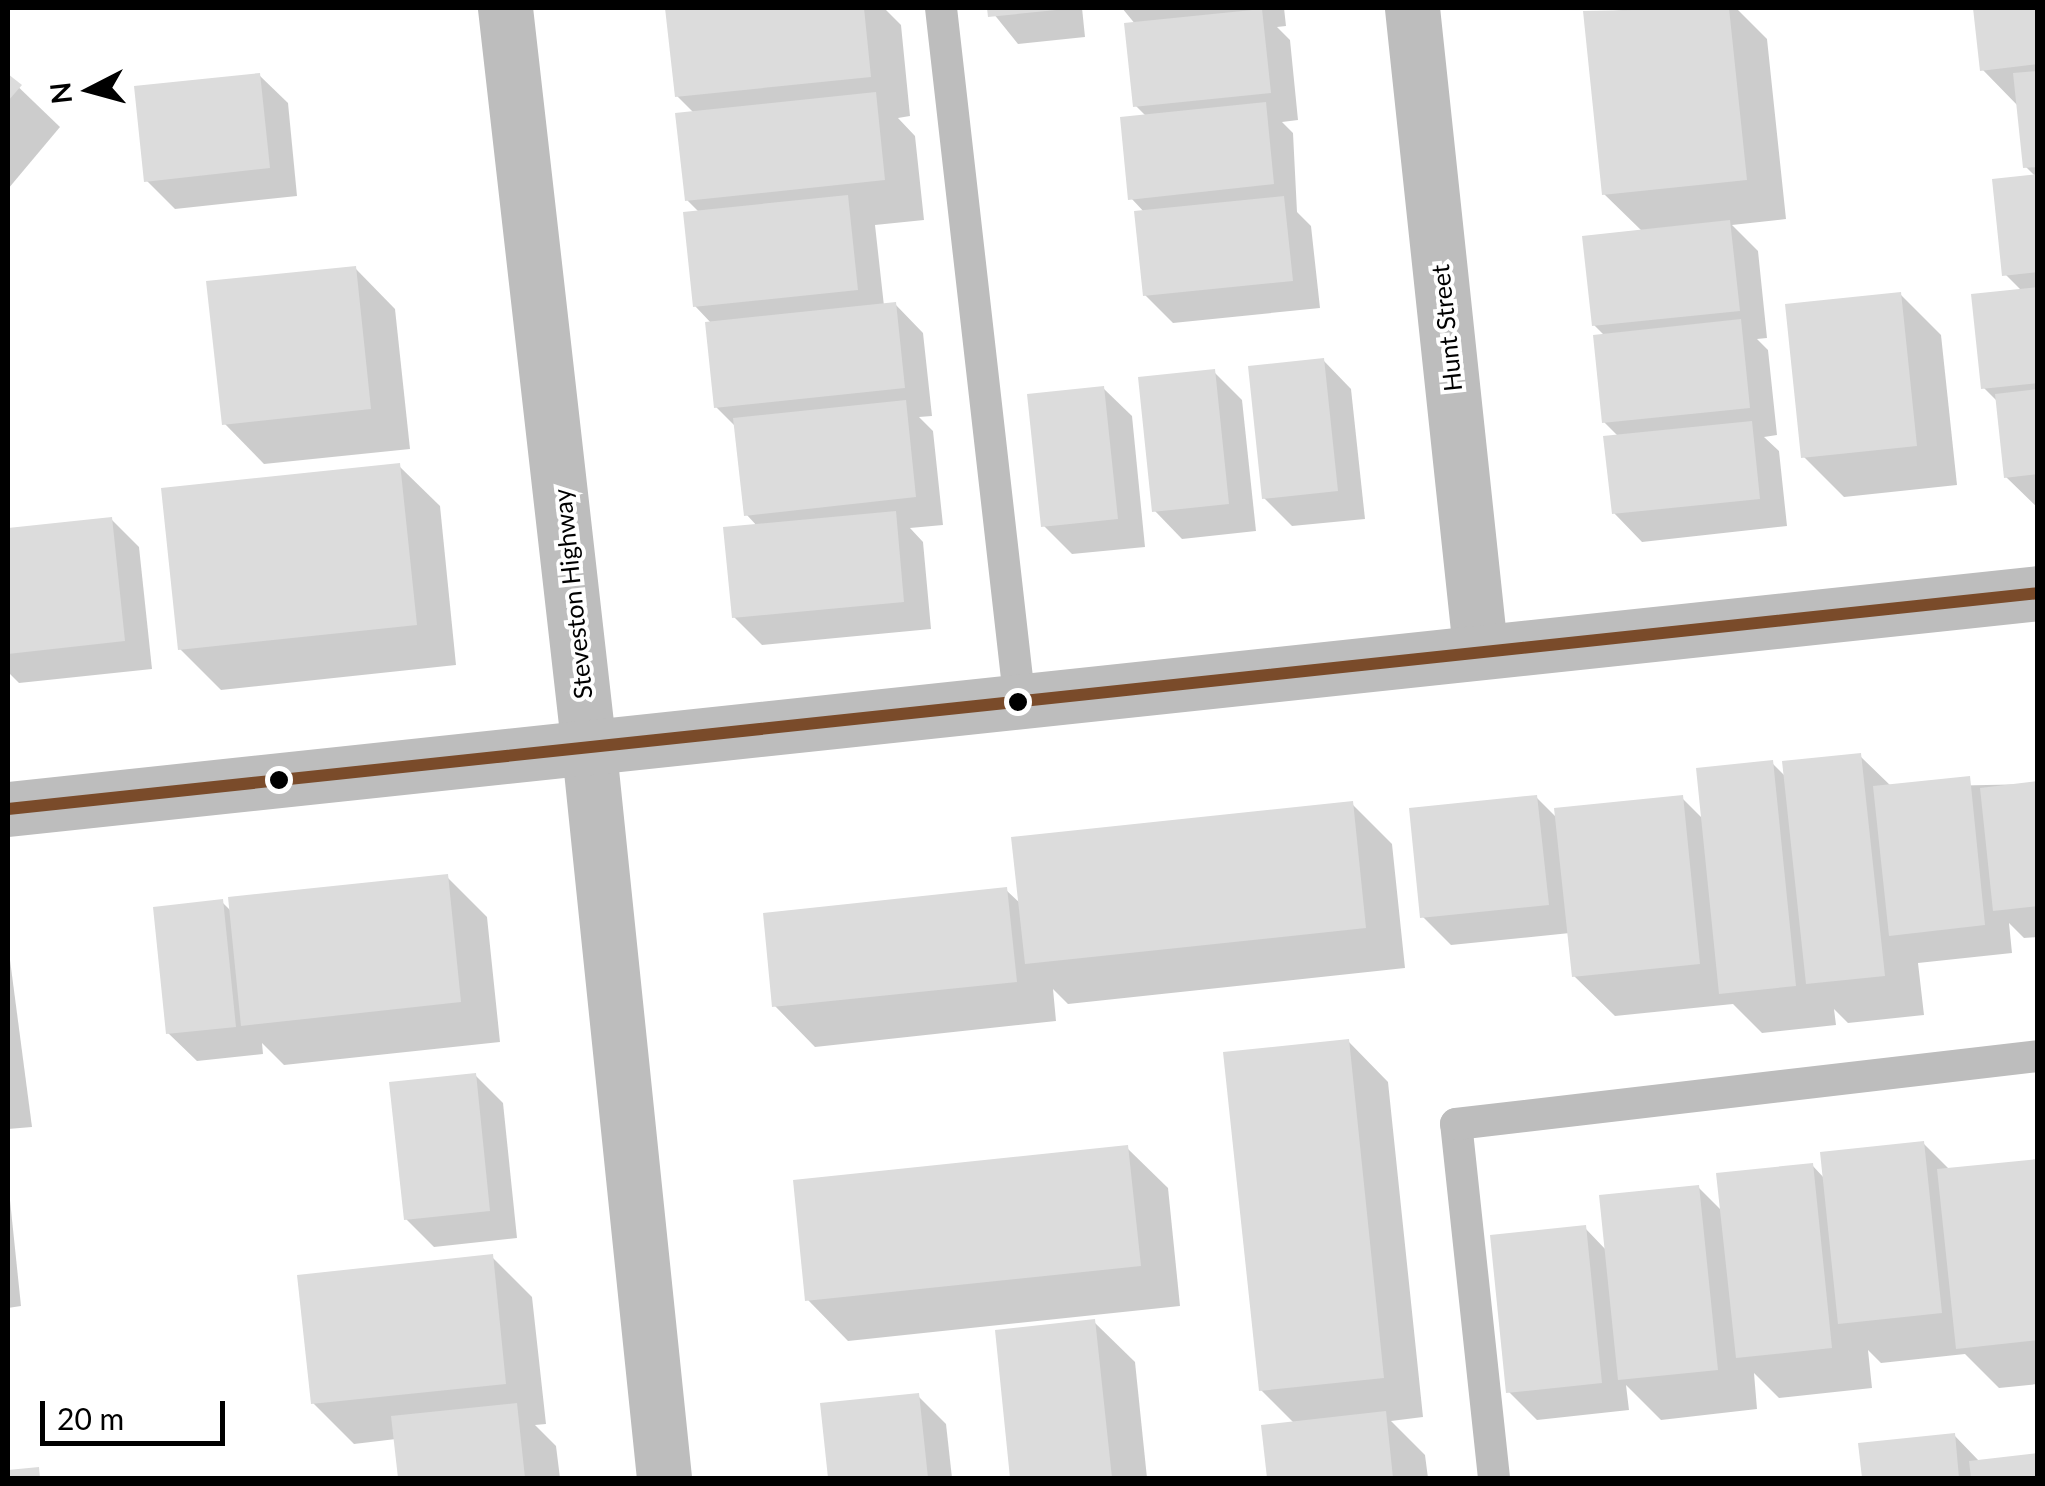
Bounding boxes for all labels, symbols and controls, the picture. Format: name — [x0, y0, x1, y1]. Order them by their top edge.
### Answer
north arrow — [40, 40, 140, 140]
text: N — [42, 81, 78, 106]
street label: Hunt Street — [1424, 263, 1468, 393]
street label: Steveston Highway — [546, 487, 598, 701]
unlabelled marker — [1008, 692, 1028, 712]
unlabelled marker — [269, 770, 289, 790]
scale bar — [45, 1381, 230, 1443]
text: 20 m — [57, 1400, 124, 1436]

